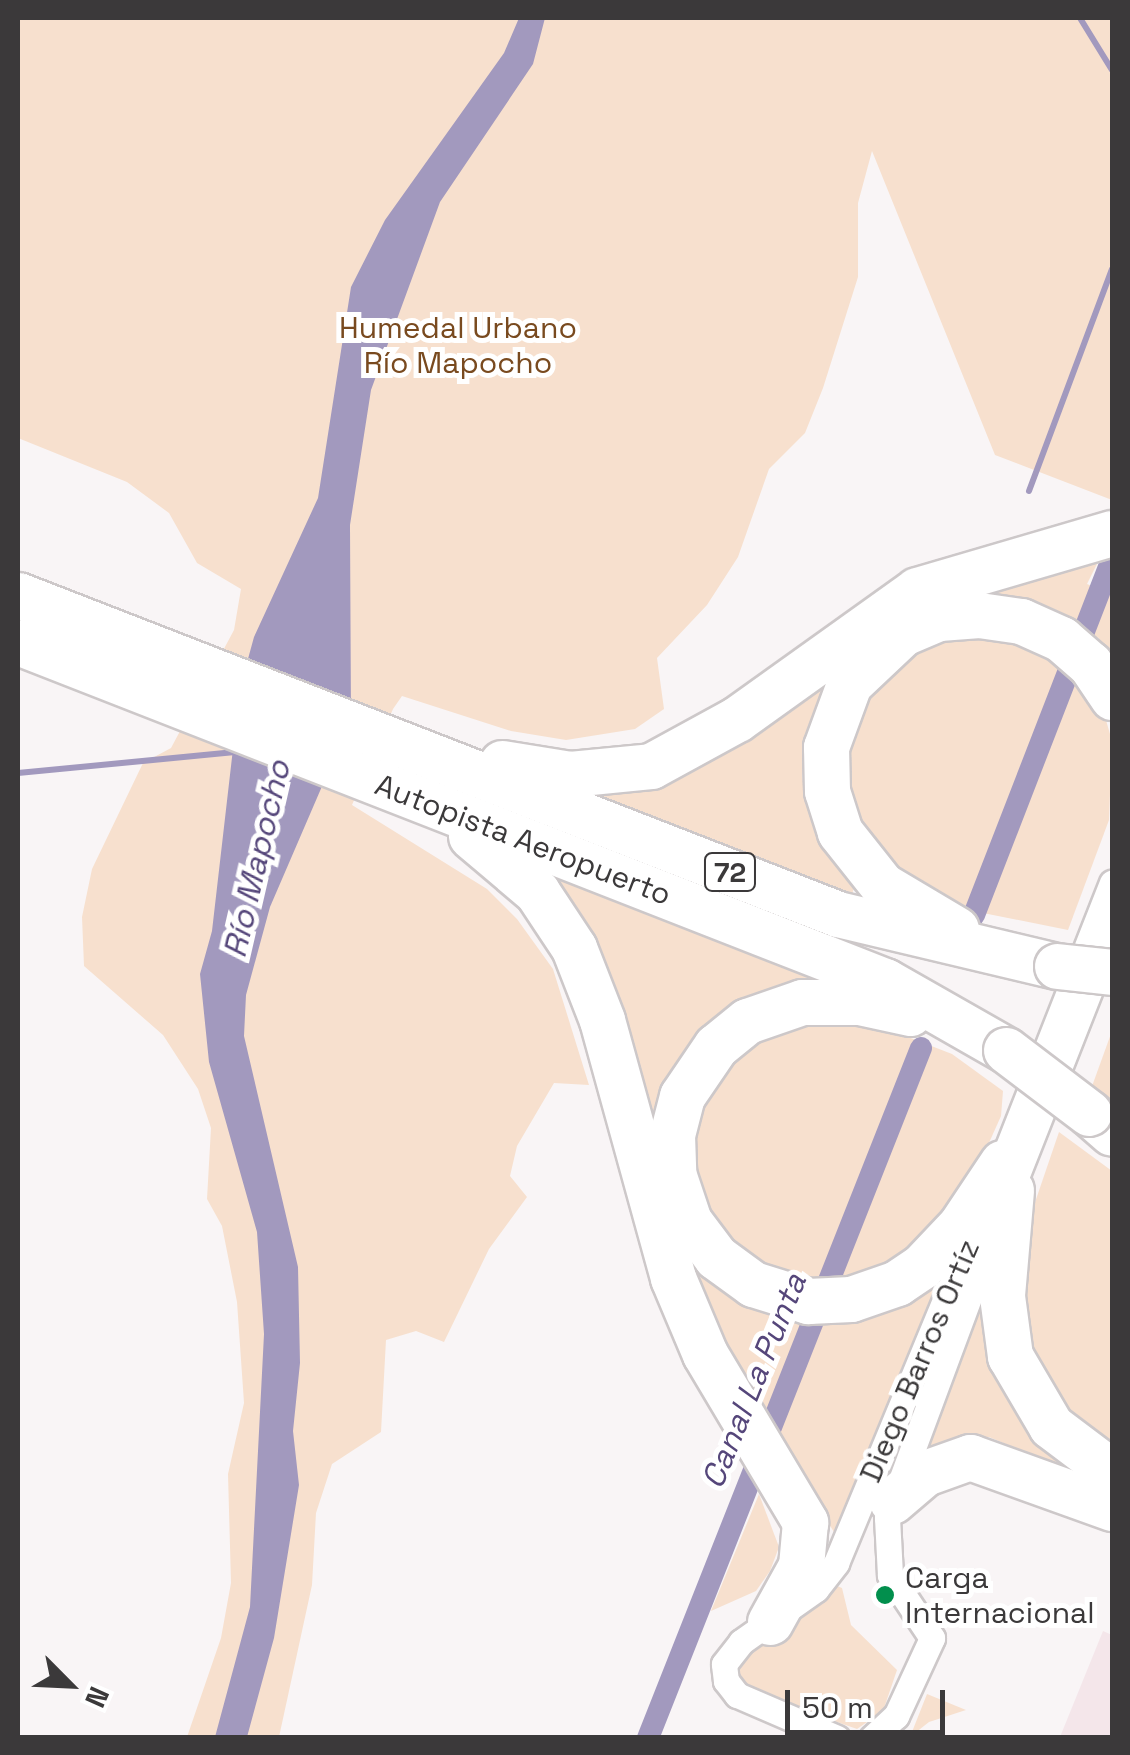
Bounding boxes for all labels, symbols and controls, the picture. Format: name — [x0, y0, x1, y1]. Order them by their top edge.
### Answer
park label: Humedal Urbano Río Mapocho — [339, 310, 577, 380]
water label: Río Mapocho — [216, 757, 298, 961]
street label: Autopista Aeropuerto — [370, 767, 676, 913]
road number: 72 — [702, 849, 758, 895]
street label: Diego Barros Ortíz — [853, 1234, 987, 1488]
water label: Canal La Punta — [693, 1268, 815, 1494]
place label: Carga Internacional — [905, 1560, 1095, 1630]
marker: Carga Internacional — [874, 1584, 896, 1606]
north arrow — [20, 1635, 120, 1735]
scale bar — [790, 1670, 950, 1732]
text: N — [77, 1681, 118, 1713]
text: 50 m — [802, 1688, 873, 1727]

